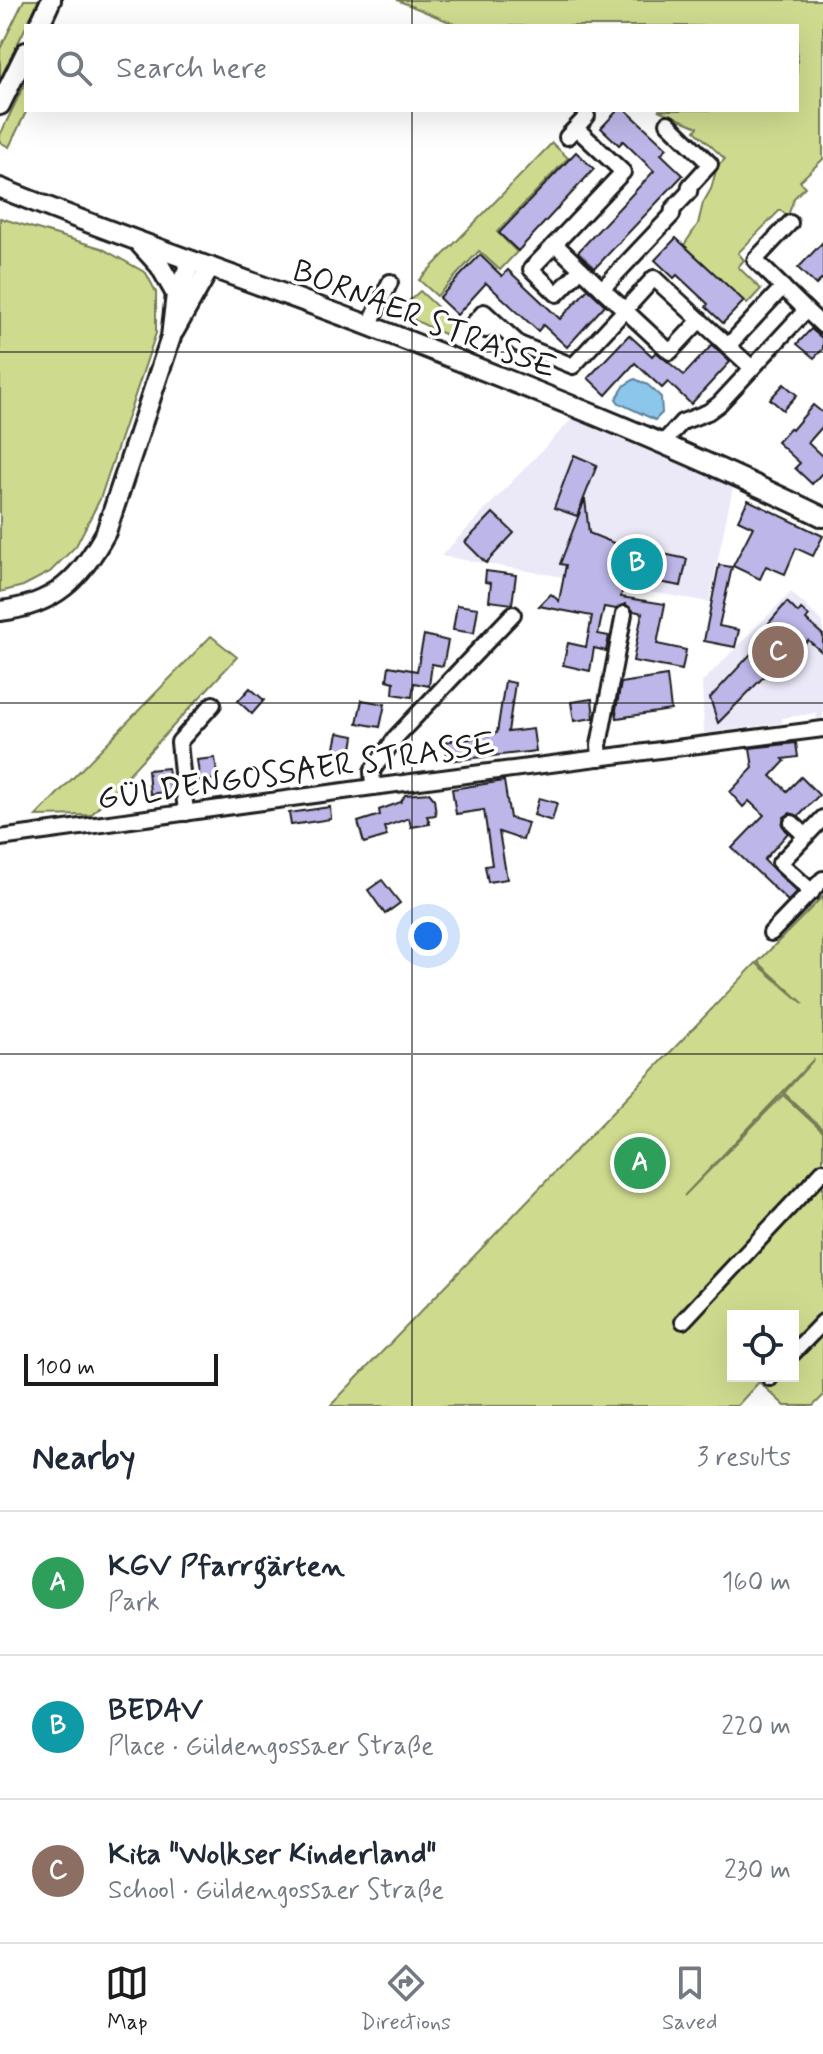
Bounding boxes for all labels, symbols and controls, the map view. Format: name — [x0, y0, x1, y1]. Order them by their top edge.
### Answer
search box — [24, 24, 799, 112]
icon: search — [52, 46, 96, 90]
text: Search here — [116, 49, 267, 88]
street label: BORNAER STRASSE — [286, 250, 562, 390]
pin: B — [611, 534, 663, 594]
pin: C — [752, 622, 804, 682]
street label: GÜLDENGOSSAER STRASSE — [95, 723, 498, 821]
your location — [408, 916, 448, 956]
pin: A — [614, 1133, 666, 1193]
map controls — [727, 1310, 799, 1382]
button: locate — [727, 1310, 799, 1382]
scale bar — [24, 1350, 218, 1386]
text: 100 m — [36, 1354, 95, 1382]
text: Nearby — [32, 1436, 136, 1481]
text: 3 results — [697, 1441, 791, 1475]
text: KGV Pfarrgärten — [108, 1547, 345, 1586]
text: A — [49, 1566, 67, 1600]
text: 160 m — [722, 1566, 791, 1600]
text: Park — [108, 1586, 160, 1620]
text: BEDAV — [108, 1691, 203, 1730]
text: B — [50, 1710, 66, 1744]
text: 220 m — [721, 1710, 791, 1744]
text: Place · Güldengossaer Straße — [108, 1730, 434, 1764]
text: Kita "Wolkser Kinderland" — [108, 1835, 436, 1874]
text: C — [49, 1854, 67, 1888]
text: 230 m — [724, 1854, 791, 1888]
text: School · Güldengossaer Straße — [108, 1874, 444, 1908]
tab: Map — [105, 1961, 149, 2037]
tab: Directions — [360, 1961, 451, 2037]
tab: Saved — [662, 1961, 717, 2037]

